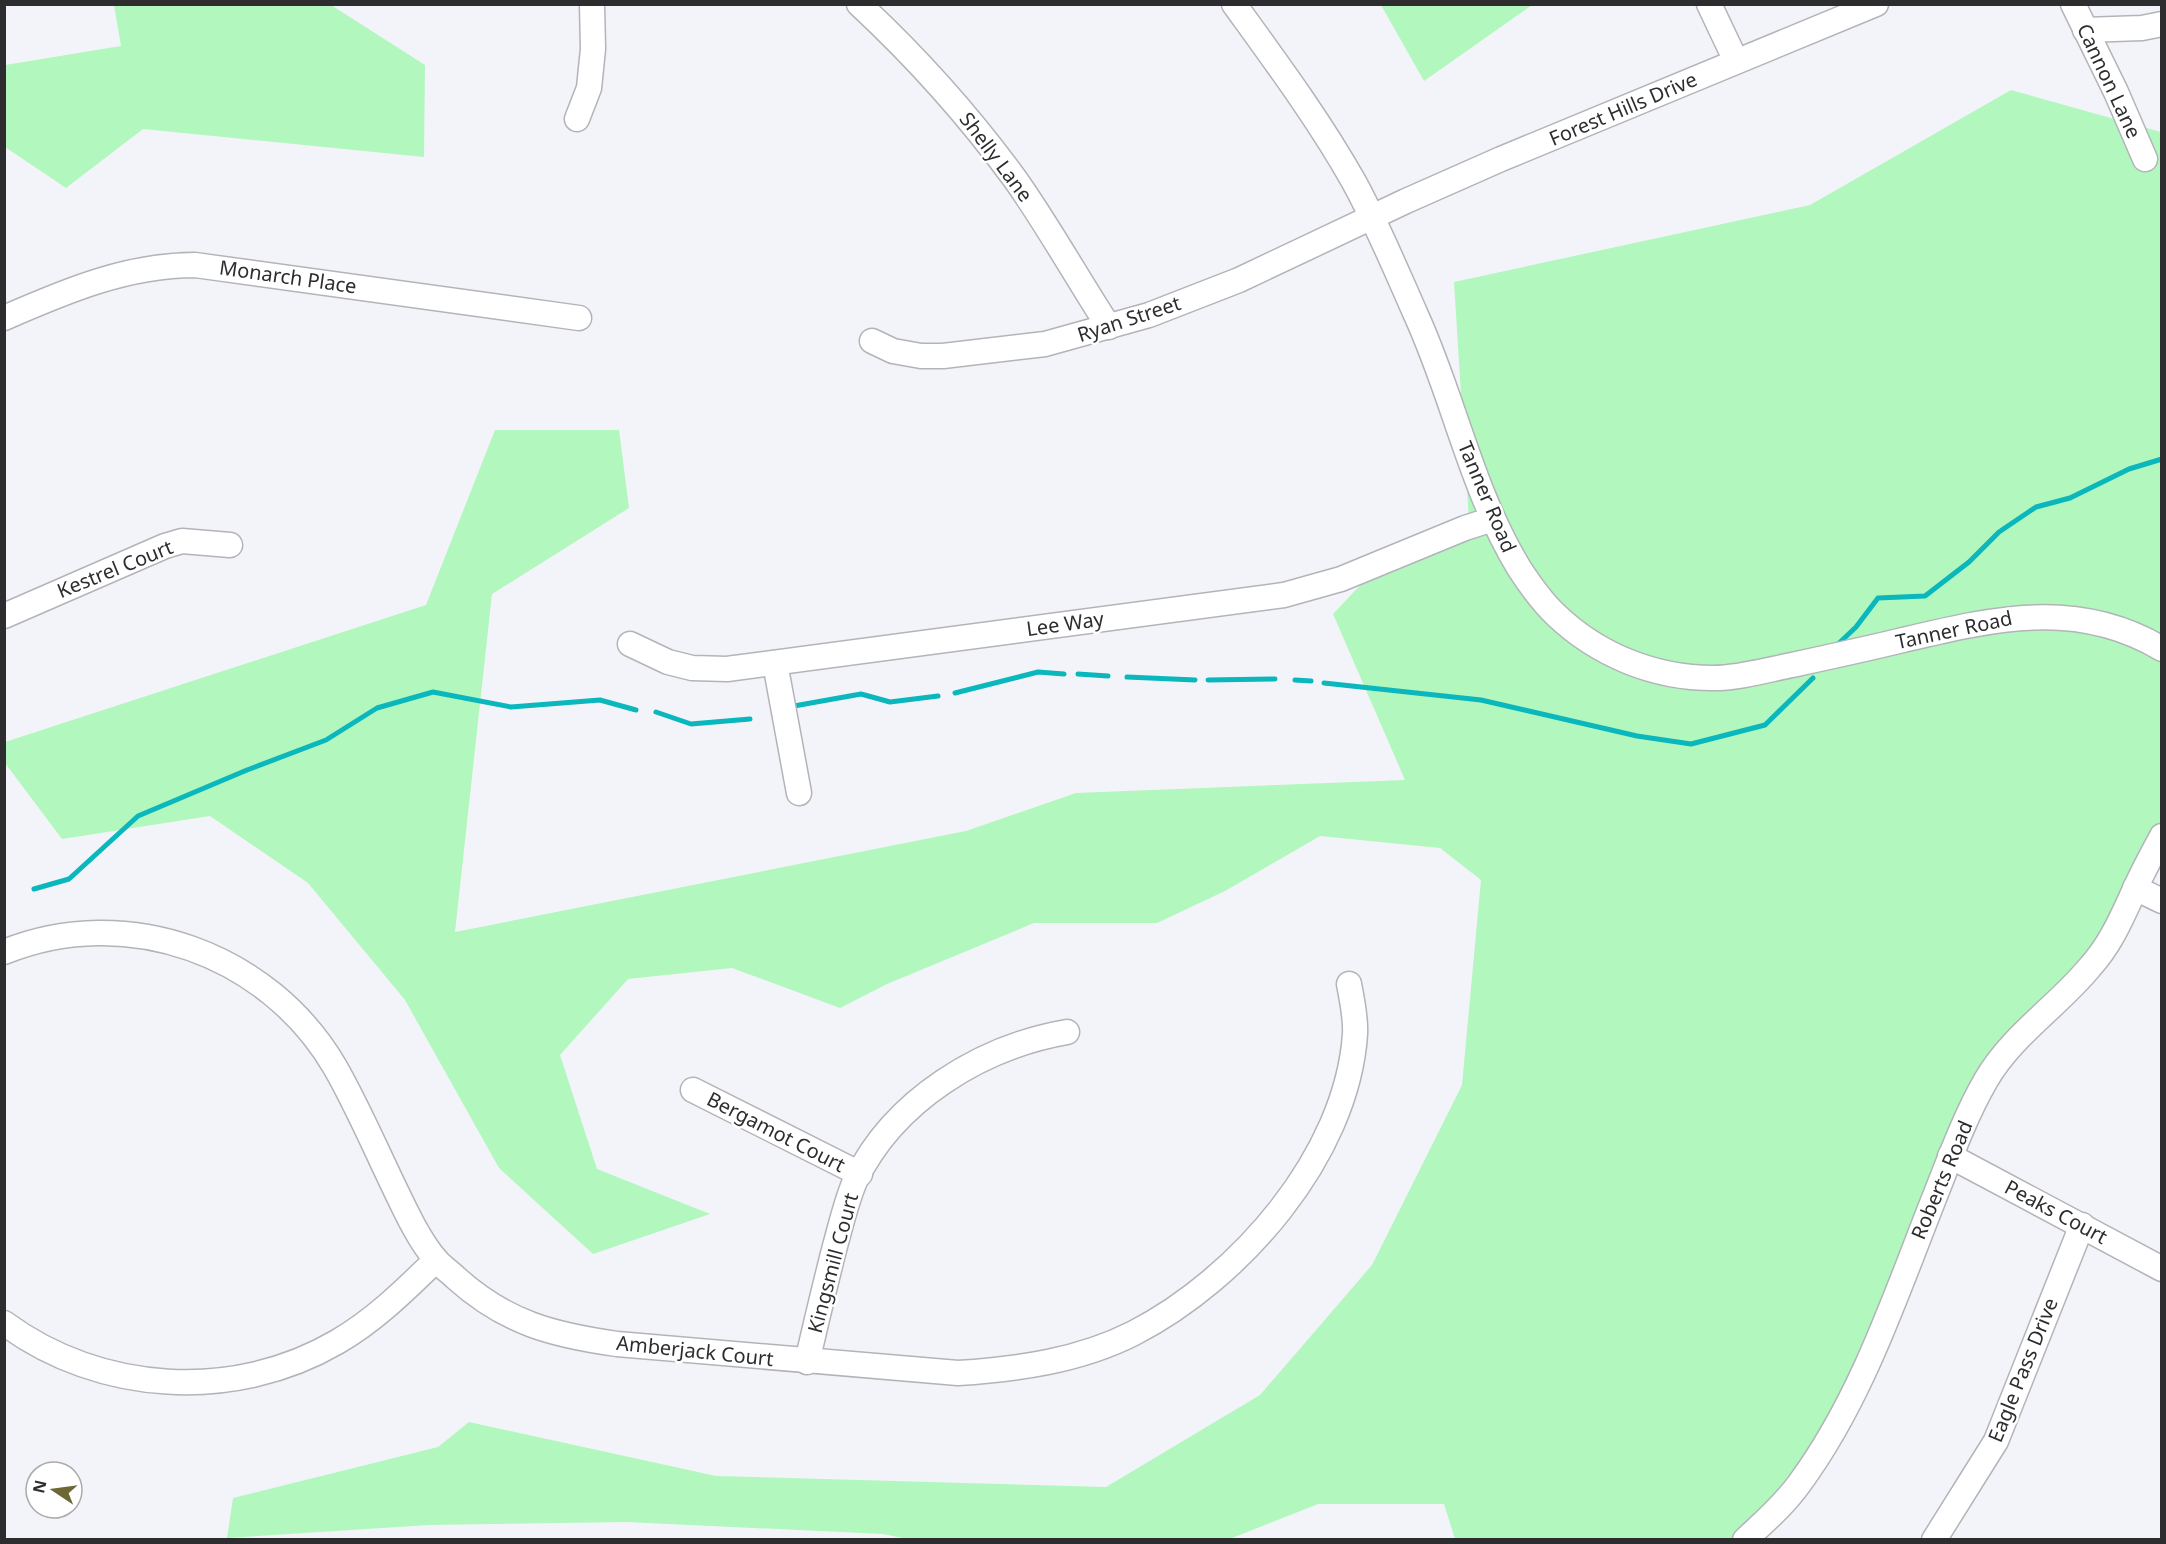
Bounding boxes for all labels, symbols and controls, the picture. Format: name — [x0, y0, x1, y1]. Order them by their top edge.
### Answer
street label: Cannon Lane — [2071, 19, 2148, 143]
street label: Forest Hills Drive — [1545, 65, 1701, 152]
street label: Shelly Lane — [954, 106, 1039, 207]
street label: Monarch Place — [218, 254, 358, 299]
street label: Ryan Street — [1074, 289, 1184, 348]
street label: Tanner Road — [1452, 437, 1523, 557]
street label: Kestrel Court — [53, 533, 177, 604]
street label: Tanner Road — [1893, 604, 2015, 655]
street label: Lee Way — [1024, 605, 1106, 642]
street label: Bergamot Court — [703, 1085, 850, 1178]
street label: Roberts Road — [1904, 1116, 1979, 1243]
street label: Peaks Court — [2000, 1173, 2112, 1250]
street label: Kingsmill Court — [801, 1190, 864, 1336]
street label: Eagle Pass Drive — [1981, 1294, 2064, 1446]
street label: Amberjack Court — [615, 1329, 775, 1372]
north arrow — [24, 1460, 84, 1520]
text: N — [27, 1478, 52, 1495]

